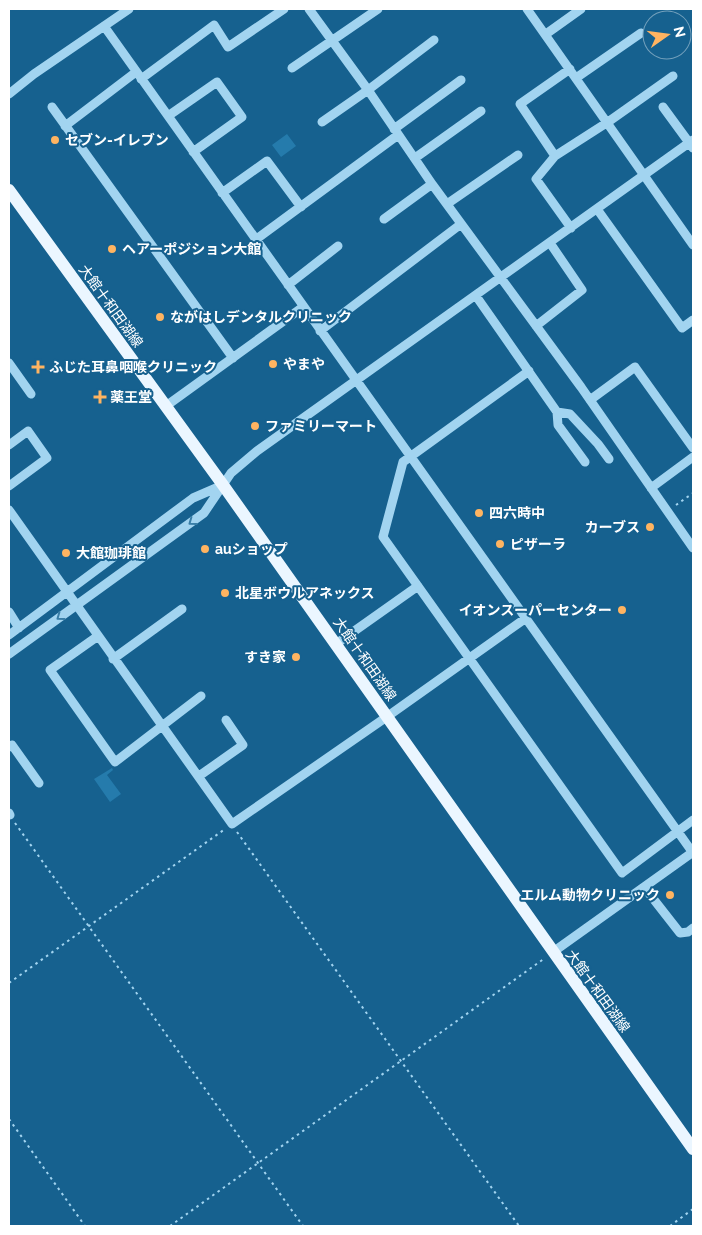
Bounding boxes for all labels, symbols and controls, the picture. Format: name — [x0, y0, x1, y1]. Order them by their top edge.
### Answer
north arrow — [642, 10, 692, 60]
text: N — [671, 25, 689, 39]
place label: セブン-イレブン — [65, 132, 169, 148]
marker: セブン-イレブン — [49, 134, 61, 146]
place label: ヘアーポジション大館 — [122, 241, 261, 257]
marker: ヘアーポジション大館 — [106, 243, 118, 255]
street label: 大館十和田湖線 — [76, 262, 146, 350]
place label: ながはしデンタルクリニック — [170, 309, 352, 325]
marker: ながはしデンタルクリニック — [154, 311, 166, 323]
place label: やまや — [283, 356, 325, 372]
marker: やまや — [267, 358, 279, 370]
place label: ふじた耳鼻咽喉クリニック — [49, 359, 217, 375]
marker: ふじた耳鼻咽喉クリニック — [31, 360, 45, 374]
place label: 薬王堂 — [110, 389, 152, 405]
marker: 薬王堂 — [94, 391, 106, 403]
place label: ファミリーマート — [265, 418, 377, 434]
marker: ファミリーマート — [249, 420, 261, 432]
place label: 四六時中 — [489, 505, 545, 521]
marker: 四六時中 — [473, 507, 485, 519]
one-way arrow — [188, 516, 198, 525]
place label: カーブス — [585, 519, 640, 535]
marker: カーブス — [644, 521, 656, 533]
place label: ピザーラ — [510, 536, 566, 552]
marker: ピザーラ — [494, 538, 506, 550]
place label: auショップ — [215, 541, 288, 557]
marker: auショップ — [199, 543, 211, 555]
place label: 大館珈琲館 — [76, 545, 146, 561]
marker: 大館珈琲館 — [60, 547, 72, 559]
place label: 北星ボウルアネックス — [235, 585, 375, 601]
marker: 北星ボウルアネックス — [219, 587, 231, 599]
place label: イオンスーパーセンター — [458, 602, 612, 618]
marker: イオンスーパーセンター — [616, 604, 628, 616]
one-way arrow — [56, 611, 66, 620]
street label: 大館十和田湖線 — [330, 614, 400, 704]
place label: すき家 — [244, 649, 286, 665]
marker: すき家 — [290, 651, 302, 663]
place label: エルム動物クリニック — [520, 887, 660, 903]
marker: エルム動物クリニック — [664, 889, 676, 901]
street label: 大館十和田湖線 — [563, 947, 633, 1035]

